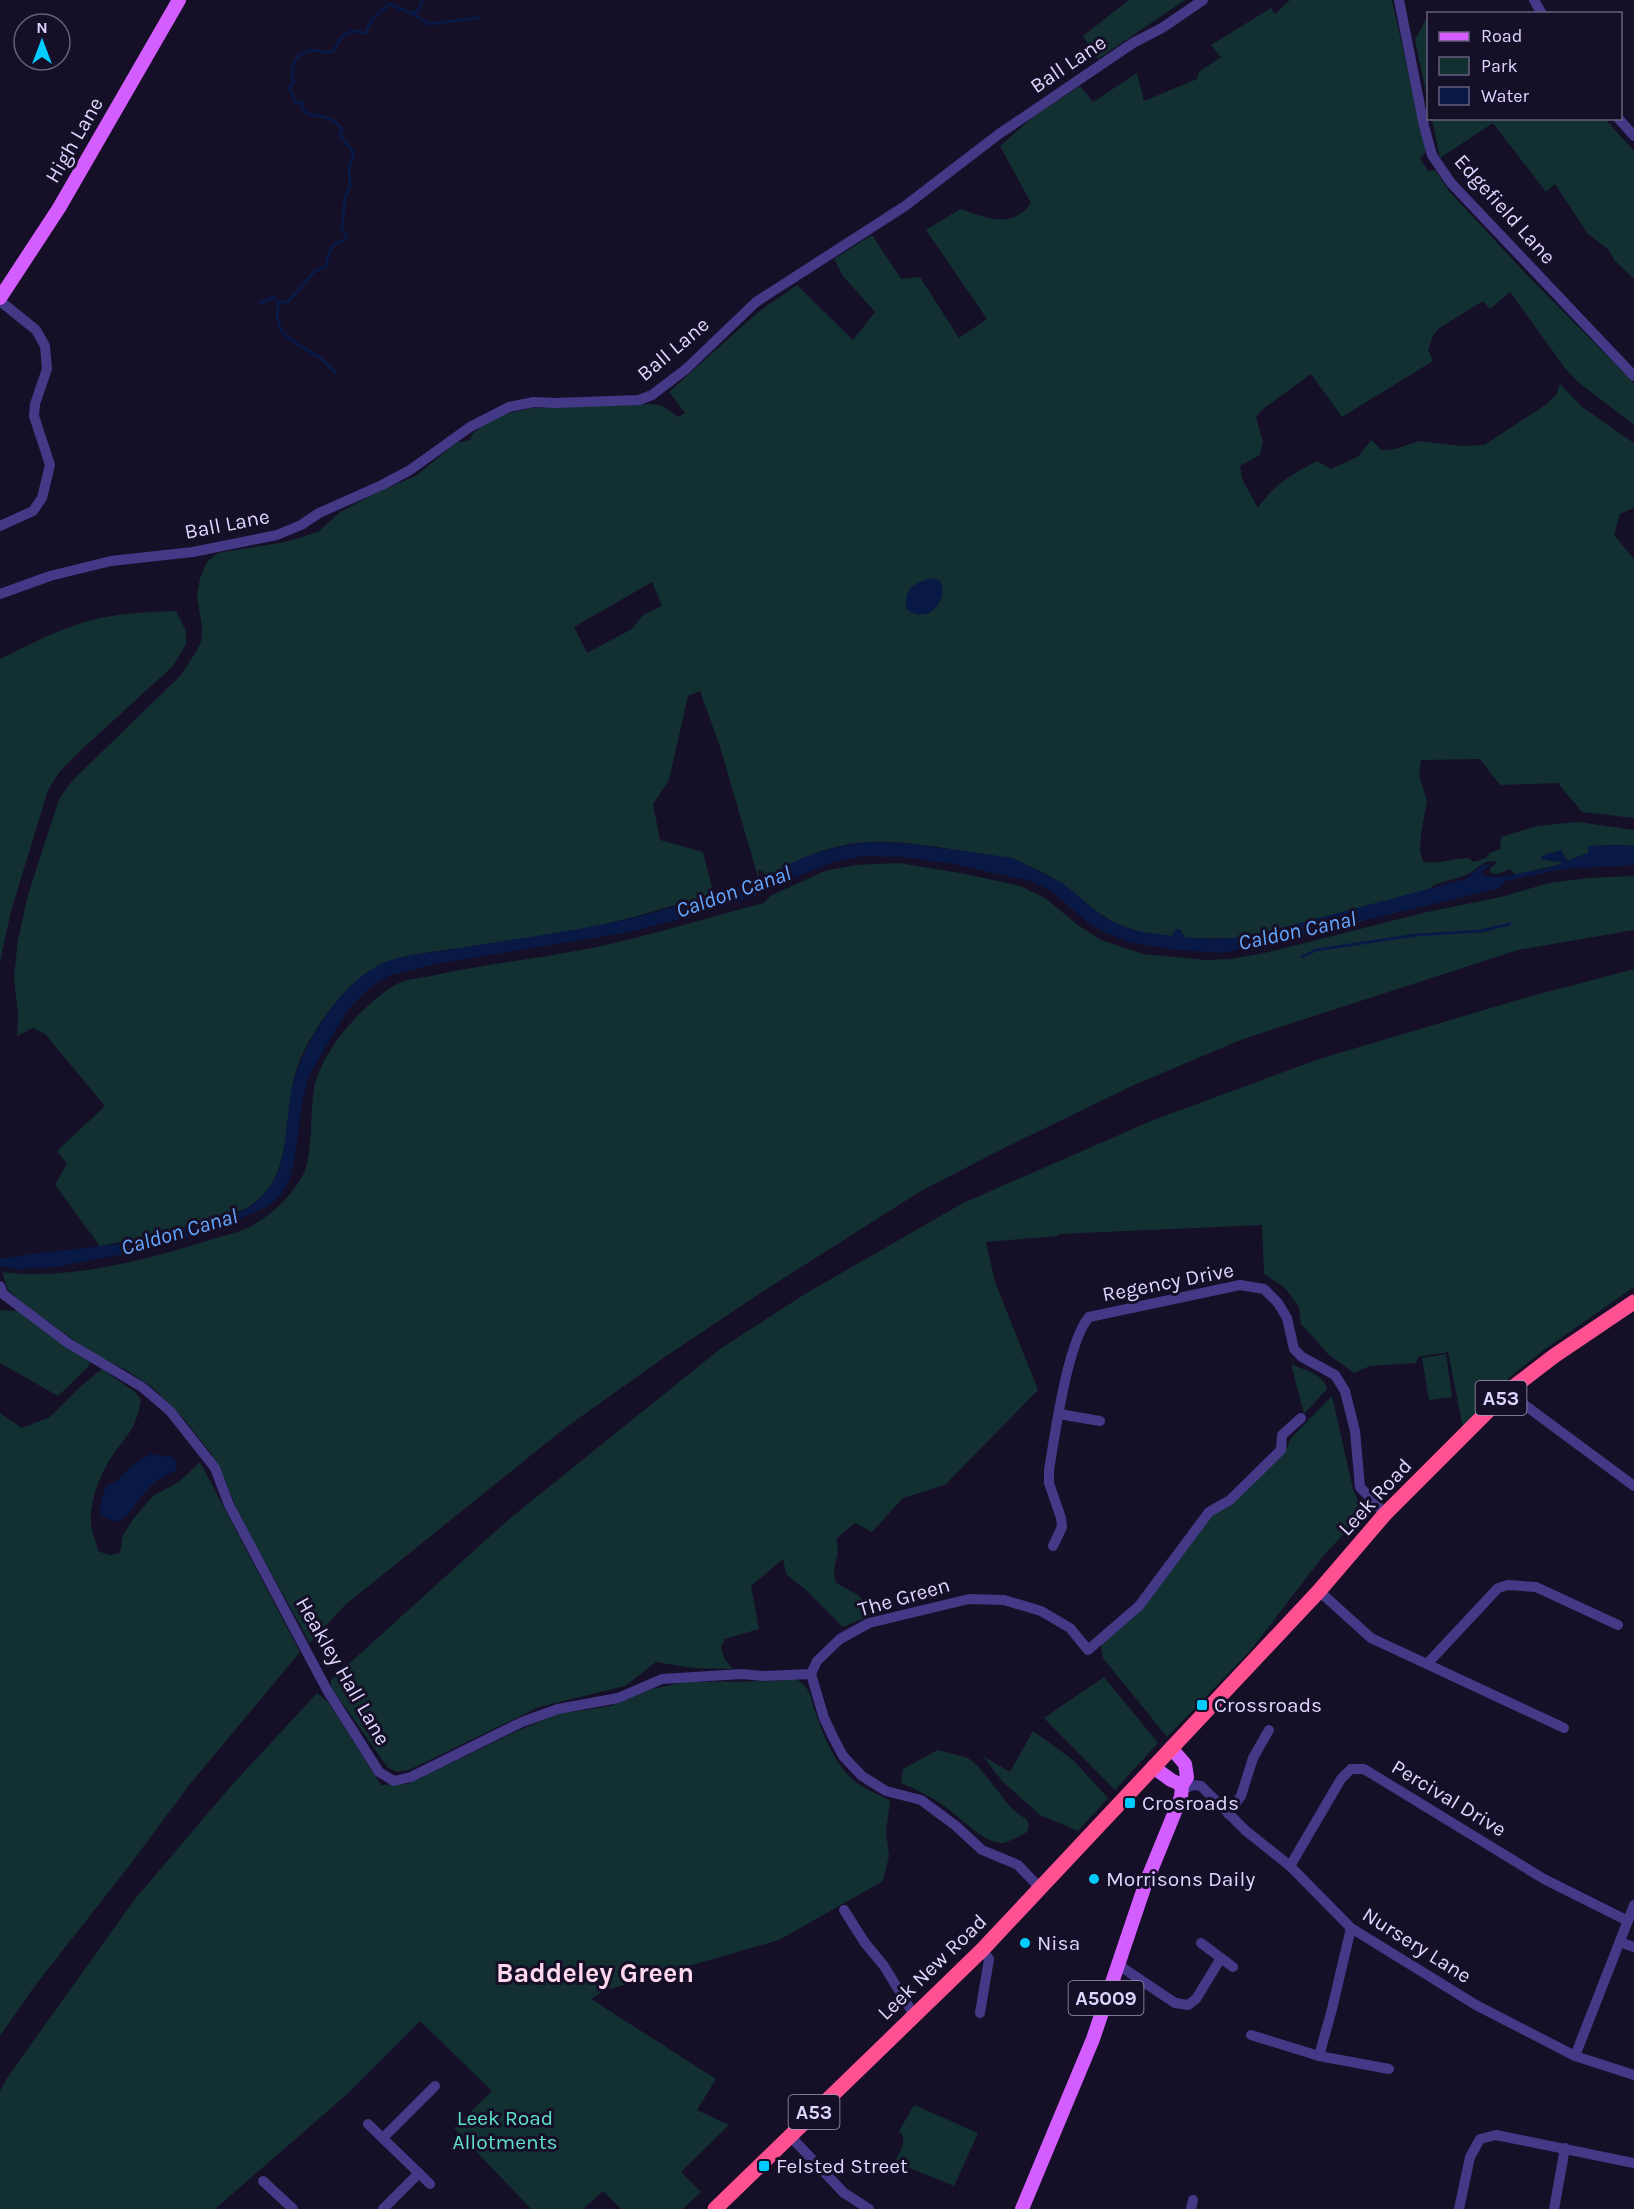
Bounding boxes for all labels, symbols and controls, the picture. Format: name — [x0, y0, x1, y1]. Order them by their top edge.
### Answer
north arrow — [12, 12, 72, 72]
legend — [1427, 12, 1622, 120]
text: N — [36, 18, 48, 37]
text: Road — [1481, 25, 1522, 47]
street label: Ball Lane — [1026, 30, 1110, 98]
text: Park — [1481, 55, 1518, 77]
text: Water — [1481, 85, 1529, 107]
street label: High Lane — [40, 93, 108, 187]
street label: Edgefield Lane — [1449, 149, 1561, 269]
street label: Ball Lane — [632, 312, 714, 386]
street label: Ball Lane — [182, 504, 272, 544]
water label: Caldon Canal — [672, 860, 794, 924]
water label: Caldon Canal — [1236, 906, 1359, 956]
water label: Caldon Canal — [118, 1203, 240, 1261]
street label: Regency Drive — [1100, 1257, 1236, 1307]
road number: A53 — [1476, 1381, 1526, 1415]
street label: Leek Road — [1333, 1454, 1417, 1540]
street label: The Green — [855, 1572, 953, 1622]
street label: Heakley Hall Lane — [291, 1593, 395, 1749]
place label: Crossroads — [1214, 1693, 1322, 1717]
marker: Crossroads — [1195, 1698, 1209, 1712]
street label: Percival Drive — [1387, 1754, 1511, 1842]
place label: Crosroads — [1142, 1791, 1239, 1815]
marker: Crosroads — [1123, 1796, 1137, 1810]
place label: Morrisons Daily — [1106, 1867, 1255, 1891]
marker: Morrisons Daily — [1087, 1872, 1101, 1886]
street label: Nursery Lane — [1358, 1902, 1476, 1988]
street label: Leek New Road — [873, 1909, 991, 2025]
place label: Nisa — [1037, 1931, 1080, 1955]
marker: Nisa — [1018, 1936, 1032, 1950]
district label: Baddeley Green — [496, 1957, 694, 1989]
road number: A5009 — [1068, 1981, 1144, 2015]
road number: A53 — [788, 2095, 840, 2129]
park label: Leek Road Allotments — [452, 2106, 558, 2154]
place label: Felsted Street — [776, 2154, 908, 2178]
marker: Felsted Street — [757, 2159, 771, 2173]

